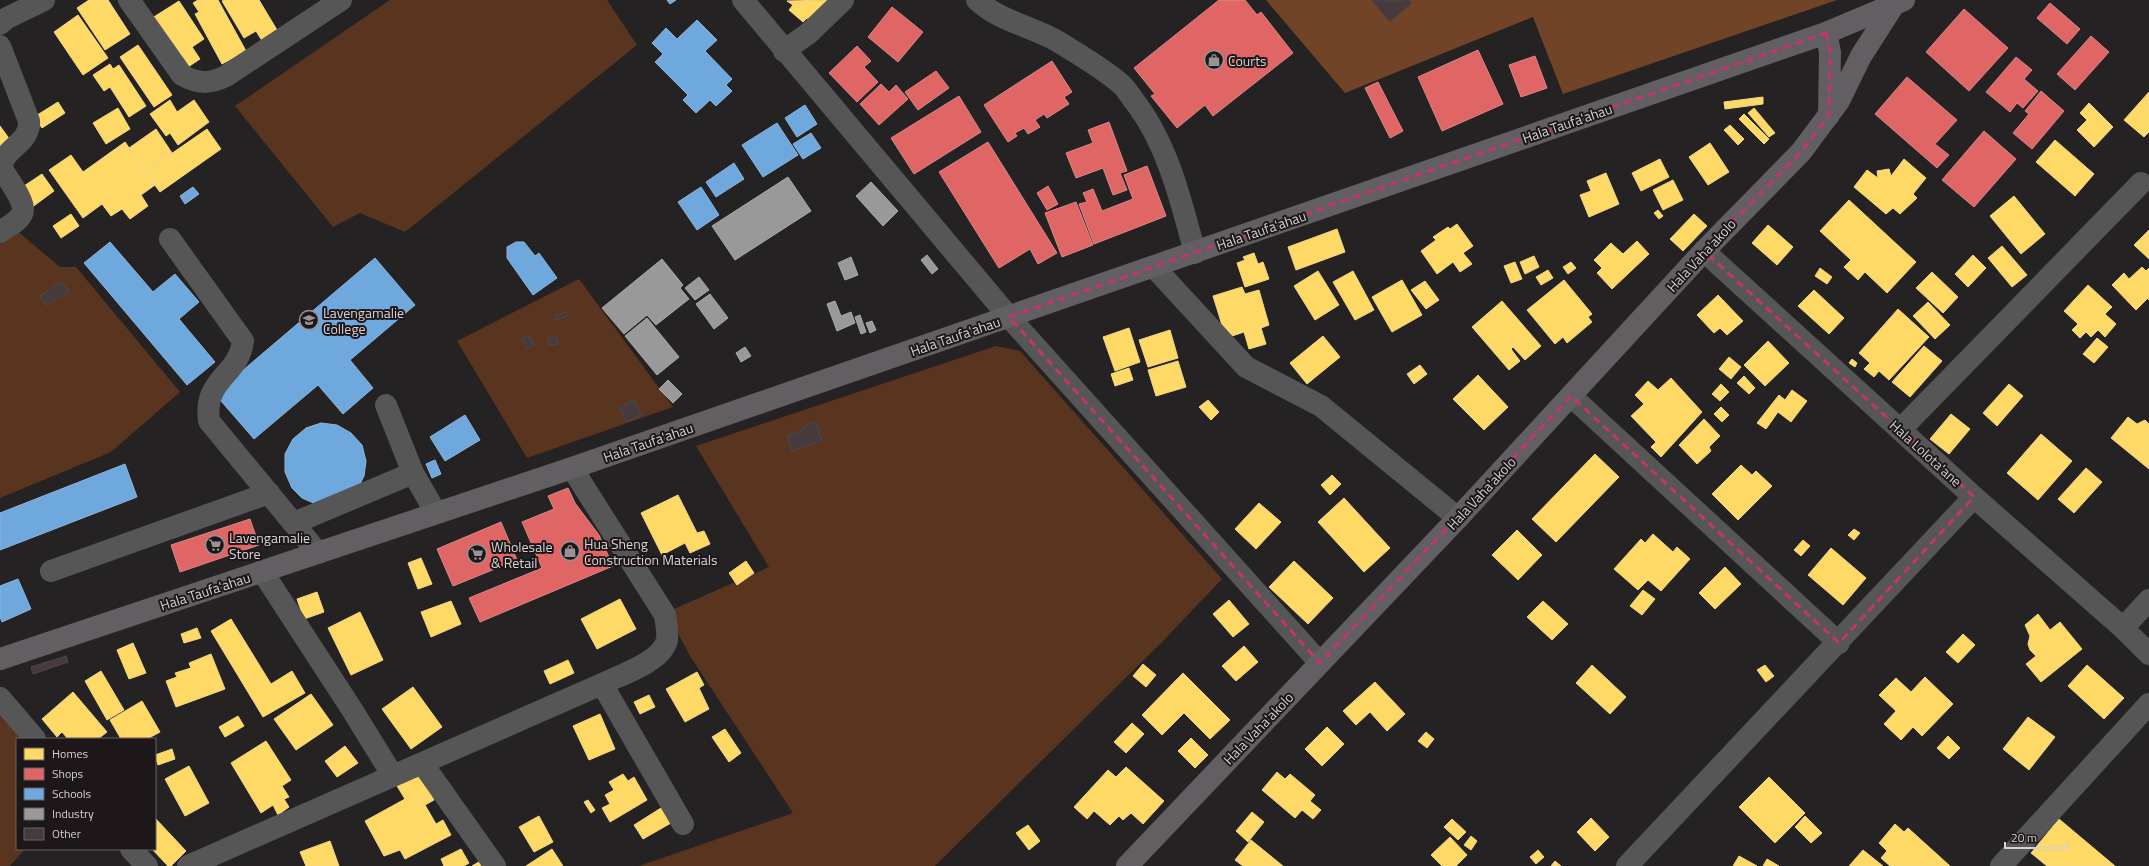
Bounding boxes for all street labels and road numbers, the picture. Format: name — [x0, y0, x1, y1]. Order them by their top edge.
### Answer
street label: Hala Taufa'ahau — [1519, 98, 1615, 148]
street label: Hala Taufa'ahau — [1213, 205, 1309, 255]
street label: Hala Vaha'akolo — [1661, 214, 1741, 296]
street label: Hala Taufa'ahau — [907, 311, 1003, 361]
street label: Hala Lolota'ane — [1885, 415, 1967, 491]
street label: Hala Taufa'ahau — [600, 417, 696, 467]
street label: Hala Vaha'akolo — [1441, 452, 1521, 534]
street label: Hala Taufa'ahau — [157, 567, 253, 615]
street label: Hala Vaha'akolo — [1218, 687, 1298, 769]

